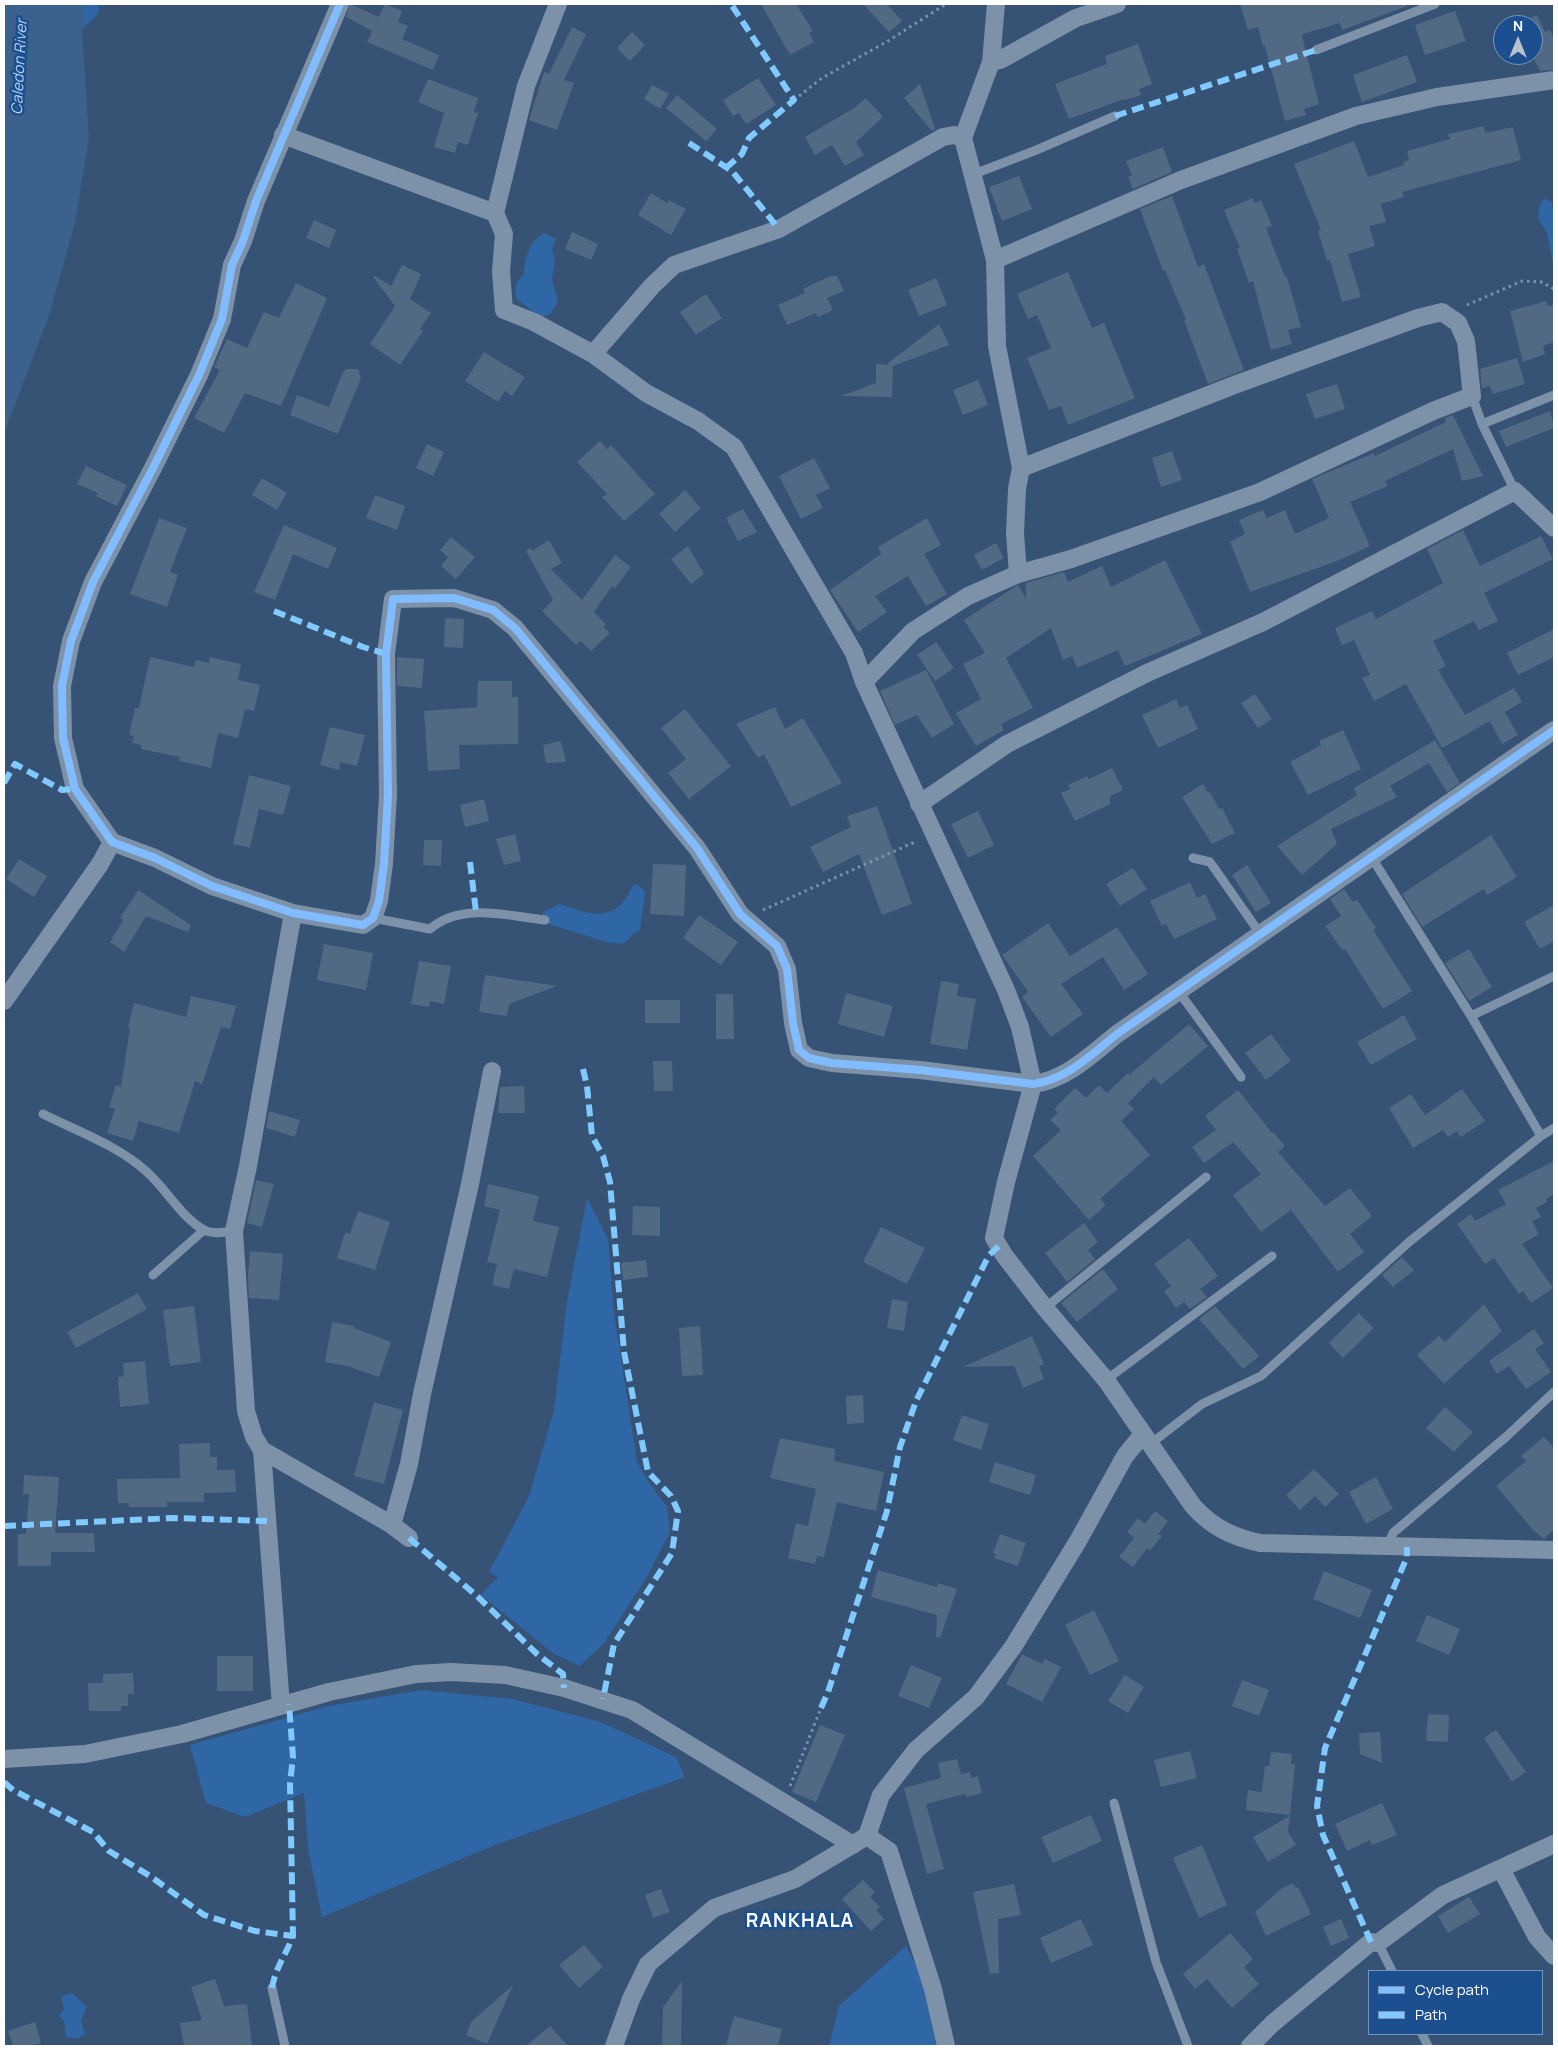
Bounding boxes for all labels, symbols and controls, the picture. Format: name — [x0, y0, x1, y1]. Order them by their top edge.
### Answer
north arrow — [1493, 15, 1543, 65]
text: N — [1513, 16, 1523, 35]
water label: Caledon River — [9, 19, 31, 115]
district label: RANKHALA — [745, 1911, 855, 1933]
legend — [1368, 1970, 1543, 2035]
text: Cycle path — [1415, 1979, 1489, 2000]
text: Path — [1415, 2004, 1447, 2025]

